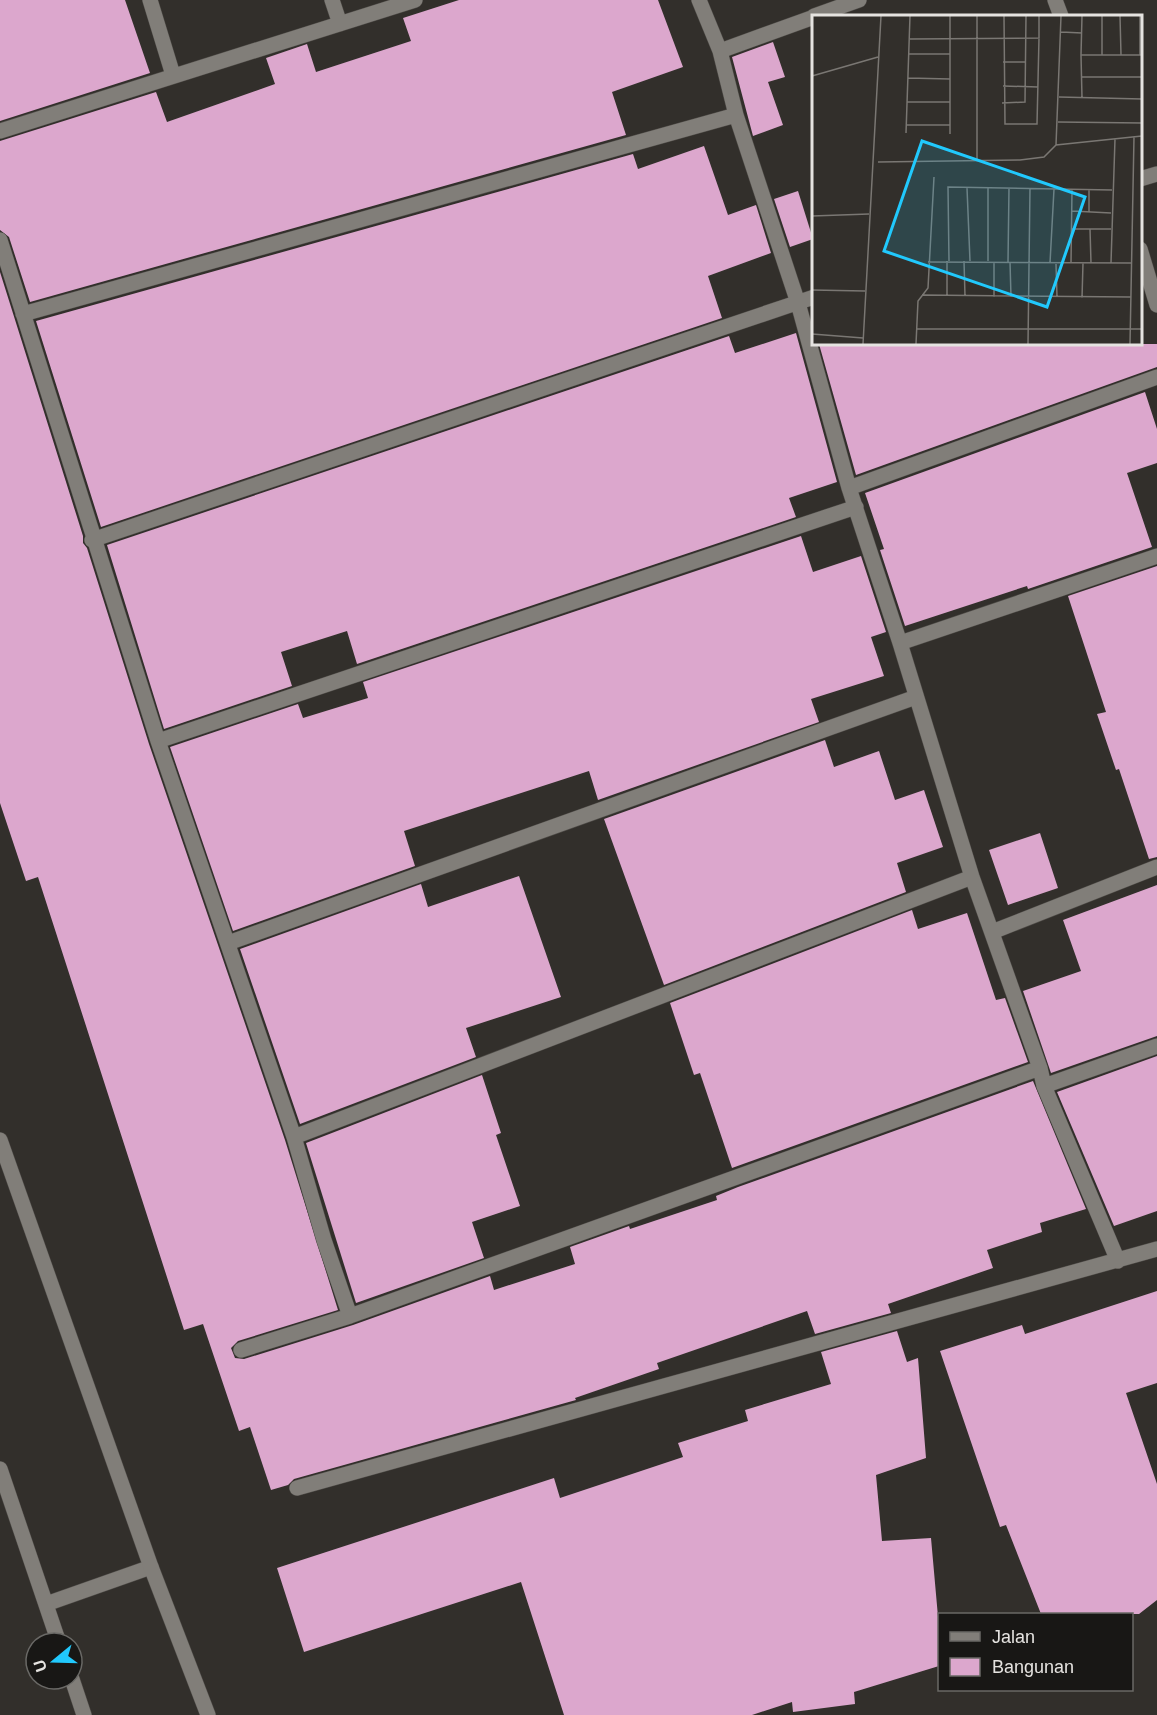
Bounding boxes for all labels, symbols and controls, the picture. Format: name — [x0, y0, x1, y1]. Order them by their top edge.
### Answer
inset map — [812, 15, 1142, 345]
legend — [938, 1613, 1133, 1691]
text: Jalan — [992, 1627, 1035, 1647]
north arrow — [24, 1631, 84, 1691]
text: U — [30, 1657, 50, 1674]
text: Bangunan — [992, 1657, 1074, 1677]

